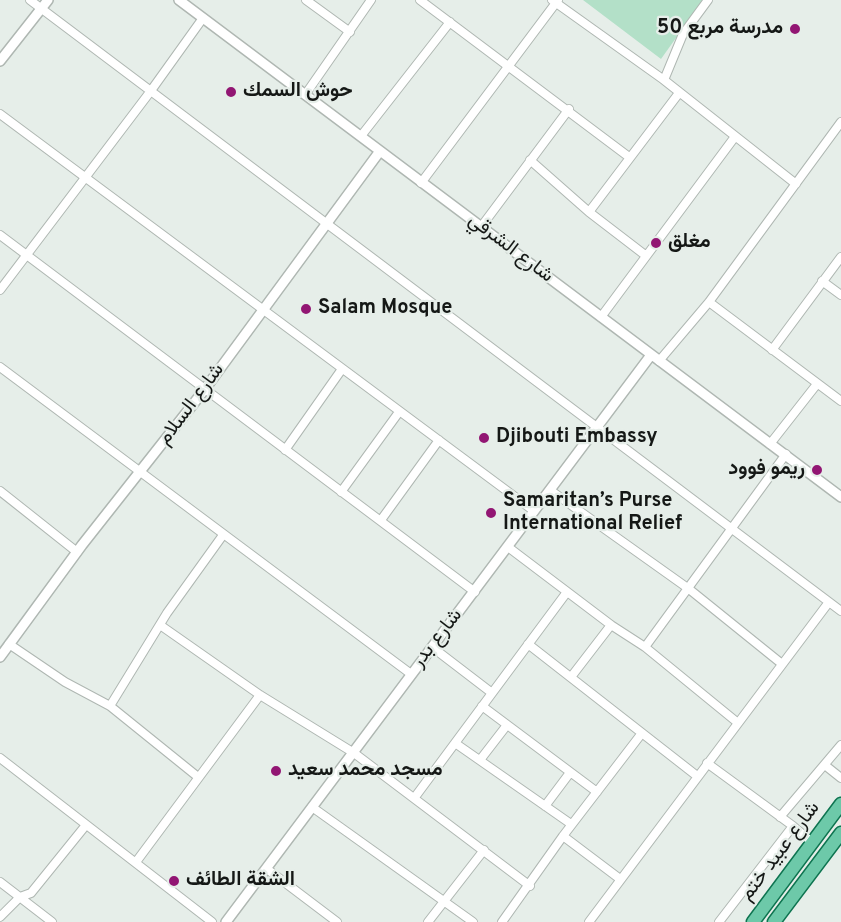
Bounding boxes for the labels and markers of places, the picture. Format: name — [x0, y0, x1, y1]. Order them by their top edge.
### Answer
place label: مدرسة مربع 50 — [657, 17, 783, 41]
marker: مدرسة مربع 50 — [788, 22, 802, 36]
place label: حوش السمك — [243, 80, 353, 104]
marker: حوش السمك — [224, 85, 238, 99]
place label: مغلق — [668, 231, 711, 255]
marker: مغلق — [649, 236, 663, 250]
place label: Salam Mosque — [318, 297, 452, 321]
marker: Salam Mosque — [299, 302, 313, 316]
place label: Djibouti Embassy — [496, 426, 658, 450]
marker: Djibouti Embassy — [477, 431, 491, 445]
place label: ريمو فوود — [728, 458, 805, 482]
marker: ريمو فوود — [810, 463, 824, 477]
place label: Samaritan’s Purse International Relief — [503, 490, 682, 537]
marker: Samaritan’s Purse International Relief — [484, 506, 498, 520]
place label: مسجد محمد سعيد — [288, 759, 443, 783]
marker: مسجد محمد سعيد — [269, 764, 283, 778]
place label: الشقة الطائف — [186, 869, 295, 893]
marker: الشقة الطائف — [167, 874, 181, 888]

